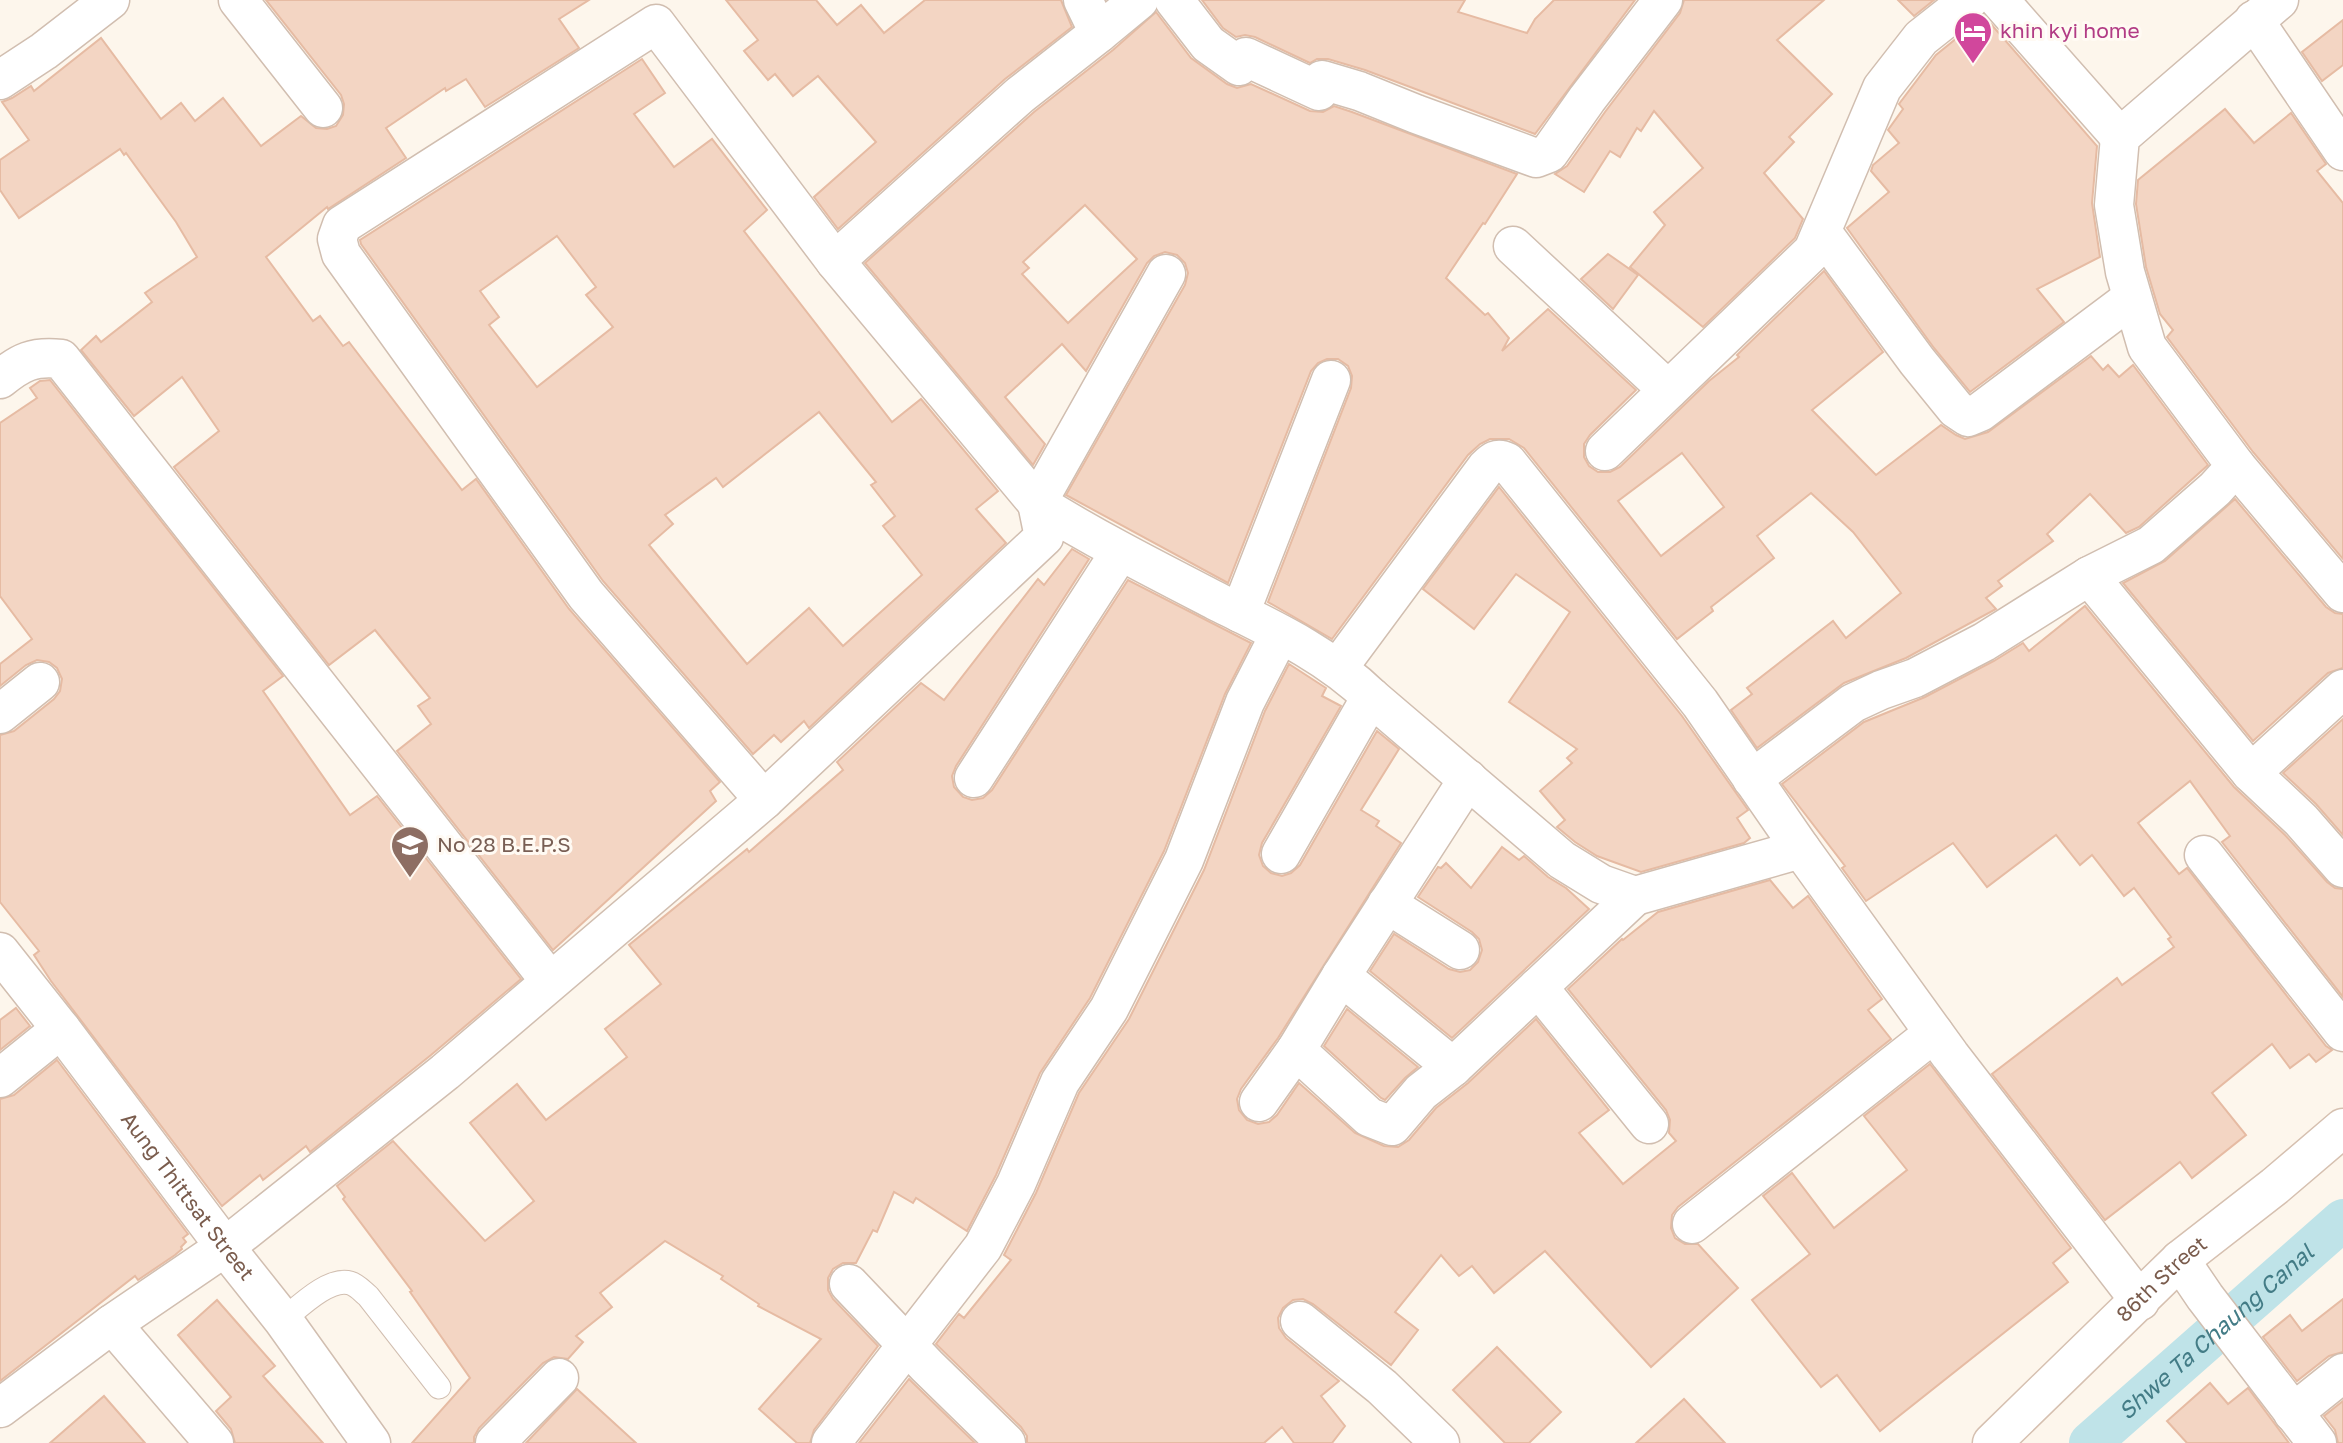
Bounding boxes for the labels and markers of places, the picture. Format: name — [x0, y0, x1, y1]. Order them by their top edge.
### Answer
hotel icon: khin kyi home — [1952, 10, 1994, 65]
place label: khin kyi home — [2000, 17, 2140, 43]
school or university icon: No 28 B.E.P.S — [389, 824, 431, 879]
place label: No 28 B.E.P.S — [437, 831, 571, 857]

